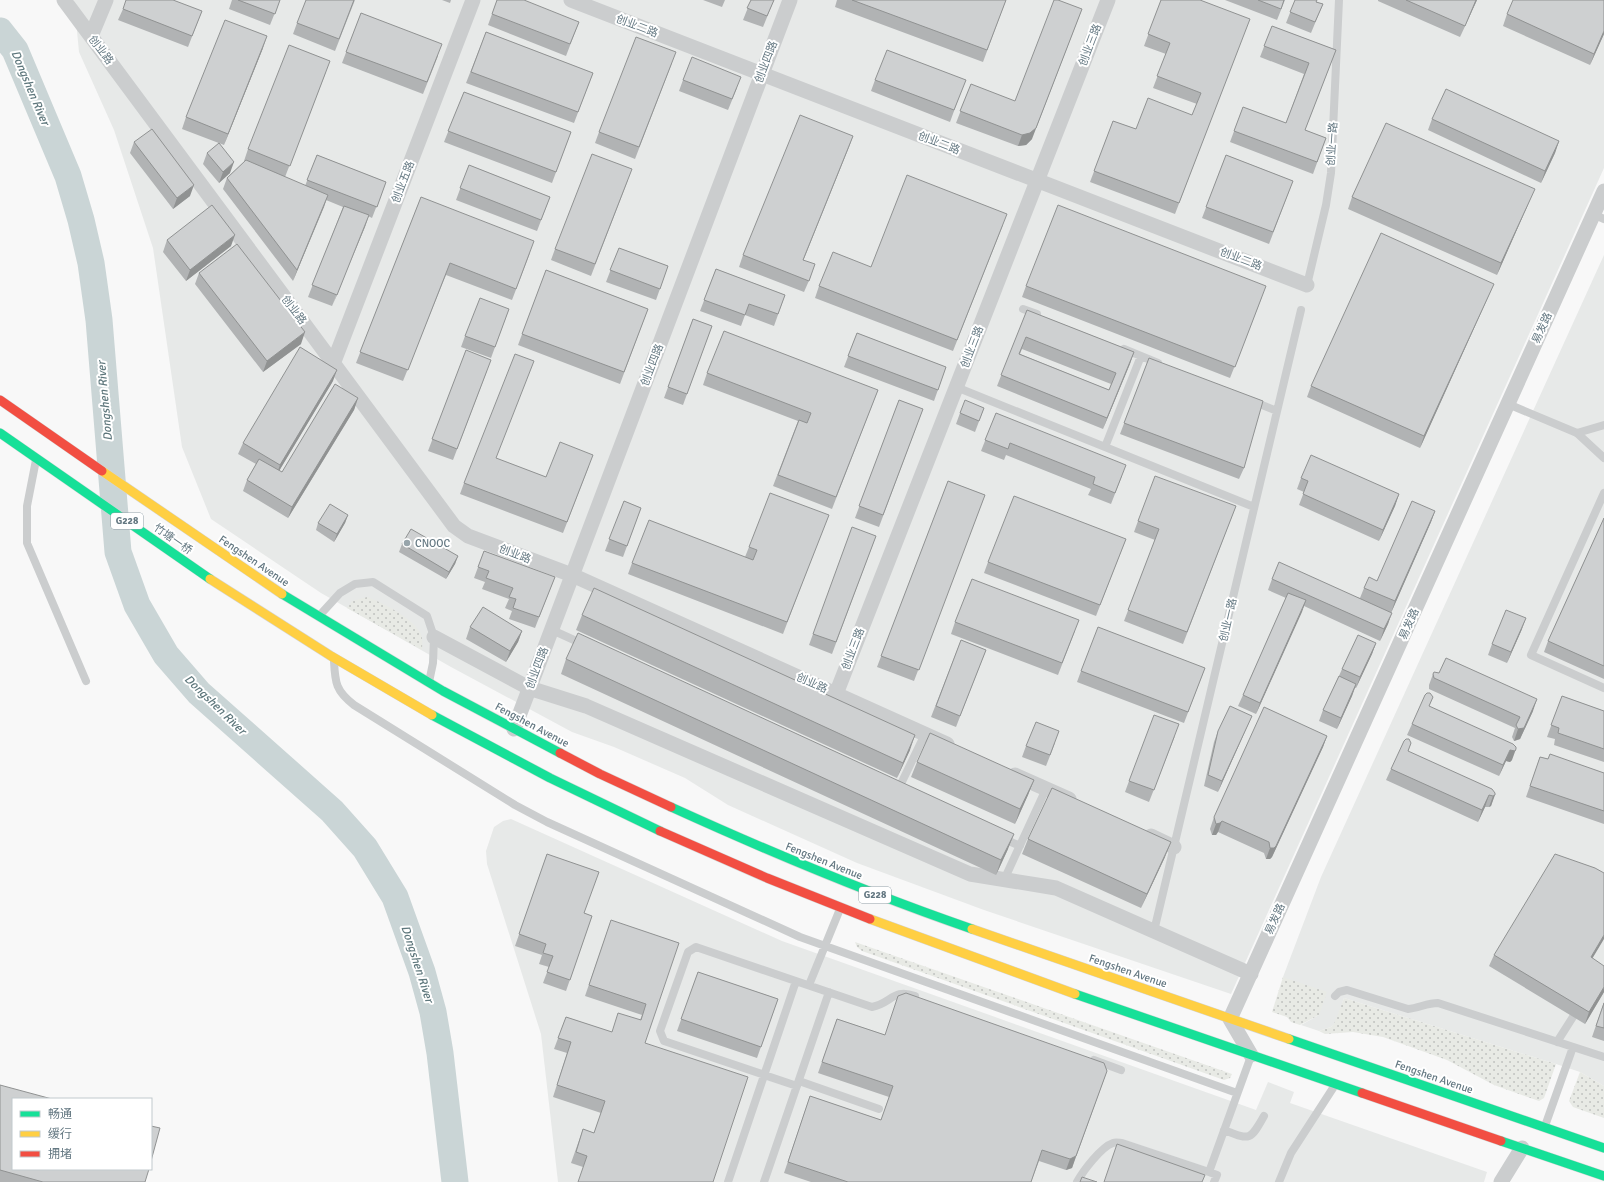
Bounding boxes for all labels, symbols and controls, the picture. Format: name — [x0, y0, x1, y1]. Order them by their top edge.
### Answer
street label: 创业二路 — [614, 12, 660, 40]
street label: 创业三路 — [1076, 22, 1104, 68]
street label: 创业路 — [86, 33, 116, 67]
street label: 创业四路 — [752, 39, 780, 85]
water label: Dongshen River — [7, 48, 53, 129]
street label: 创业一路 — [1324, 122, 1340, 166]
street label: 创业二路 — [916, 129, 962, 157]
street label: 创业五路 — [389, 159, 417, 205]
street label: 创业二路 — [1218, 245, 1264, 273]
street label: 创业路 — [279, 293, 309, 327]
street label: 易发路 — [1529, 310, 1555, 346]
street label: 创业三路 — [958, 324, 986, 370]
street label: 创业四路 — [638, 342, 666, 388]
water label: Dongshen River — [94, 359, 116, 441]
road number: G228 — [111, 513, 143, 529]
street label: 竹塘一桥 — [151, 521, 195, 557]
street label: Fengshen Avenue — [216, 533, 292, 589]
place label: CNOOC — [415, 537, 451, 550]
marker: CNOOC — [402, 538, 412, 548]
street label: 创业路 — [497, 542, 533, 566]
street label: 创业一路 — [1217, 597, 1239, 643]
street label: 易发路 — [1396, 606, 1422, 642]
street label: 创业三路 — [839, 626, 867, 672]
street label: 创业四路 — [523, 645, 551, 691]
street label: 创业路 — [794, 670, 830, 696]
water label: Dongshen River — [181, 672, 250, 739]
street label: Fengshen Avenue — [493, 700, 571, 750]
street label: Fengshen Avenue — [784, 840, 864, 882]
road number: G228 — [859, 887, 891, 903]
street label: 易发路 — [1262, 901, 1288, 937]
water label: Dongshen River — [398, 924, 437, 1006]
street label: Fengshen Avenue — [1087, 952, 1169, 990]
street label: Fengshen Avenue — [1393, 1058, 1475, 1096]
legend — [12, 1098, 152, 1170]
text: 畅通 — [48, 1107, 72, 1122]
text: 缓行 — [48, 1127, 72, 1142]
text: 拥堵 — [48, 1147, 72, 1162]

